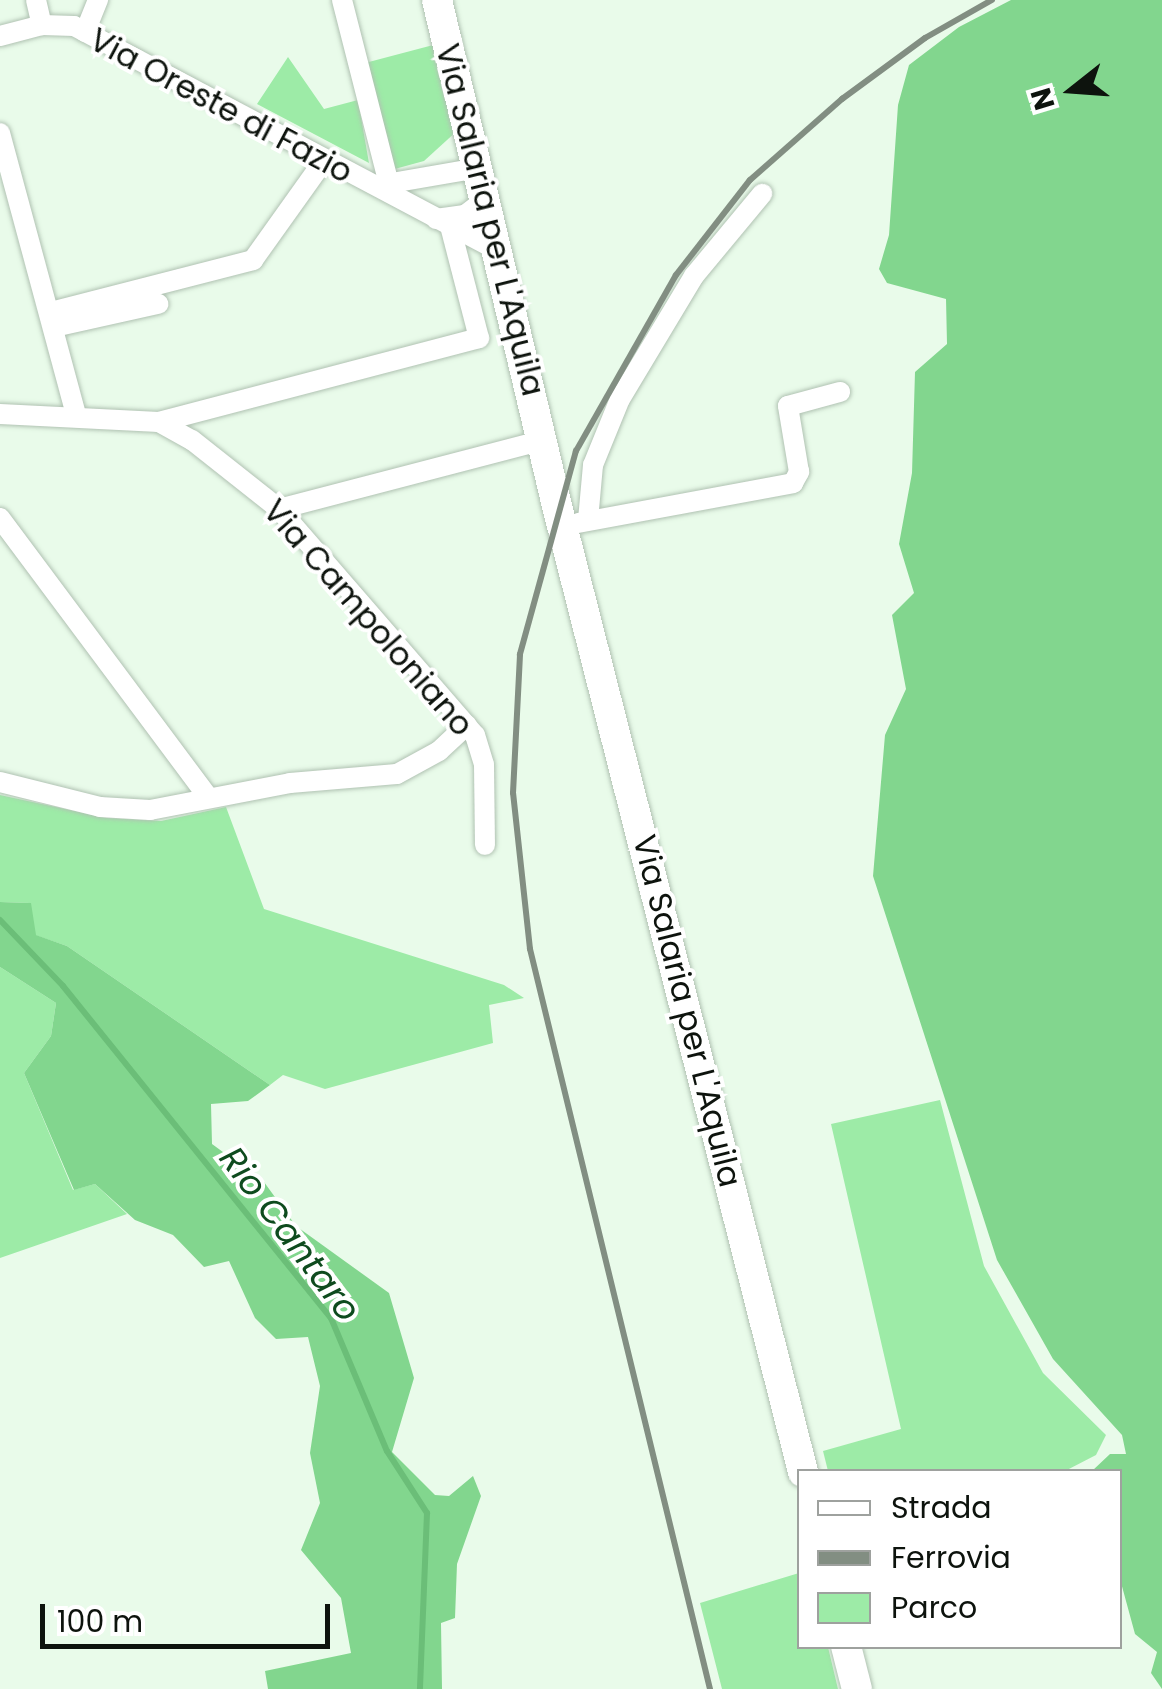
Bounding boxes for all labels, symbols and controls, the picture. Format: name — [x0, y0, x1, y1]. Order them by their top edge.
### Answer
street label: Via Oreste di Fazio — [83, 20, 359, 192]
street label: Via Salaria per L'Aquila — [428, 40, 552, 400]
north arrow — [1022, 40, 1122, 140]
text: N — [1021, 83, 1065, 115]
street label: Via Campoloniano — [255, 492, 481, 744]
street label: Via Salaria per L'Aquila — [625, 831, 749, 1191]
water label: Rio Cantaro — [211, 1138, 369, 1330]
legend — [797, 1469, 1122, 1649]
text: Strada — [891, 1486, 992, 1529]
text: Ferrovia — [891, 1536, 1011, 1579]
scale bar — [45, 1584, 335, 1646]
text: Parco — [891, 1586, 977, 1629]
text: 100 m — [57, 1600, 143, 1643]

